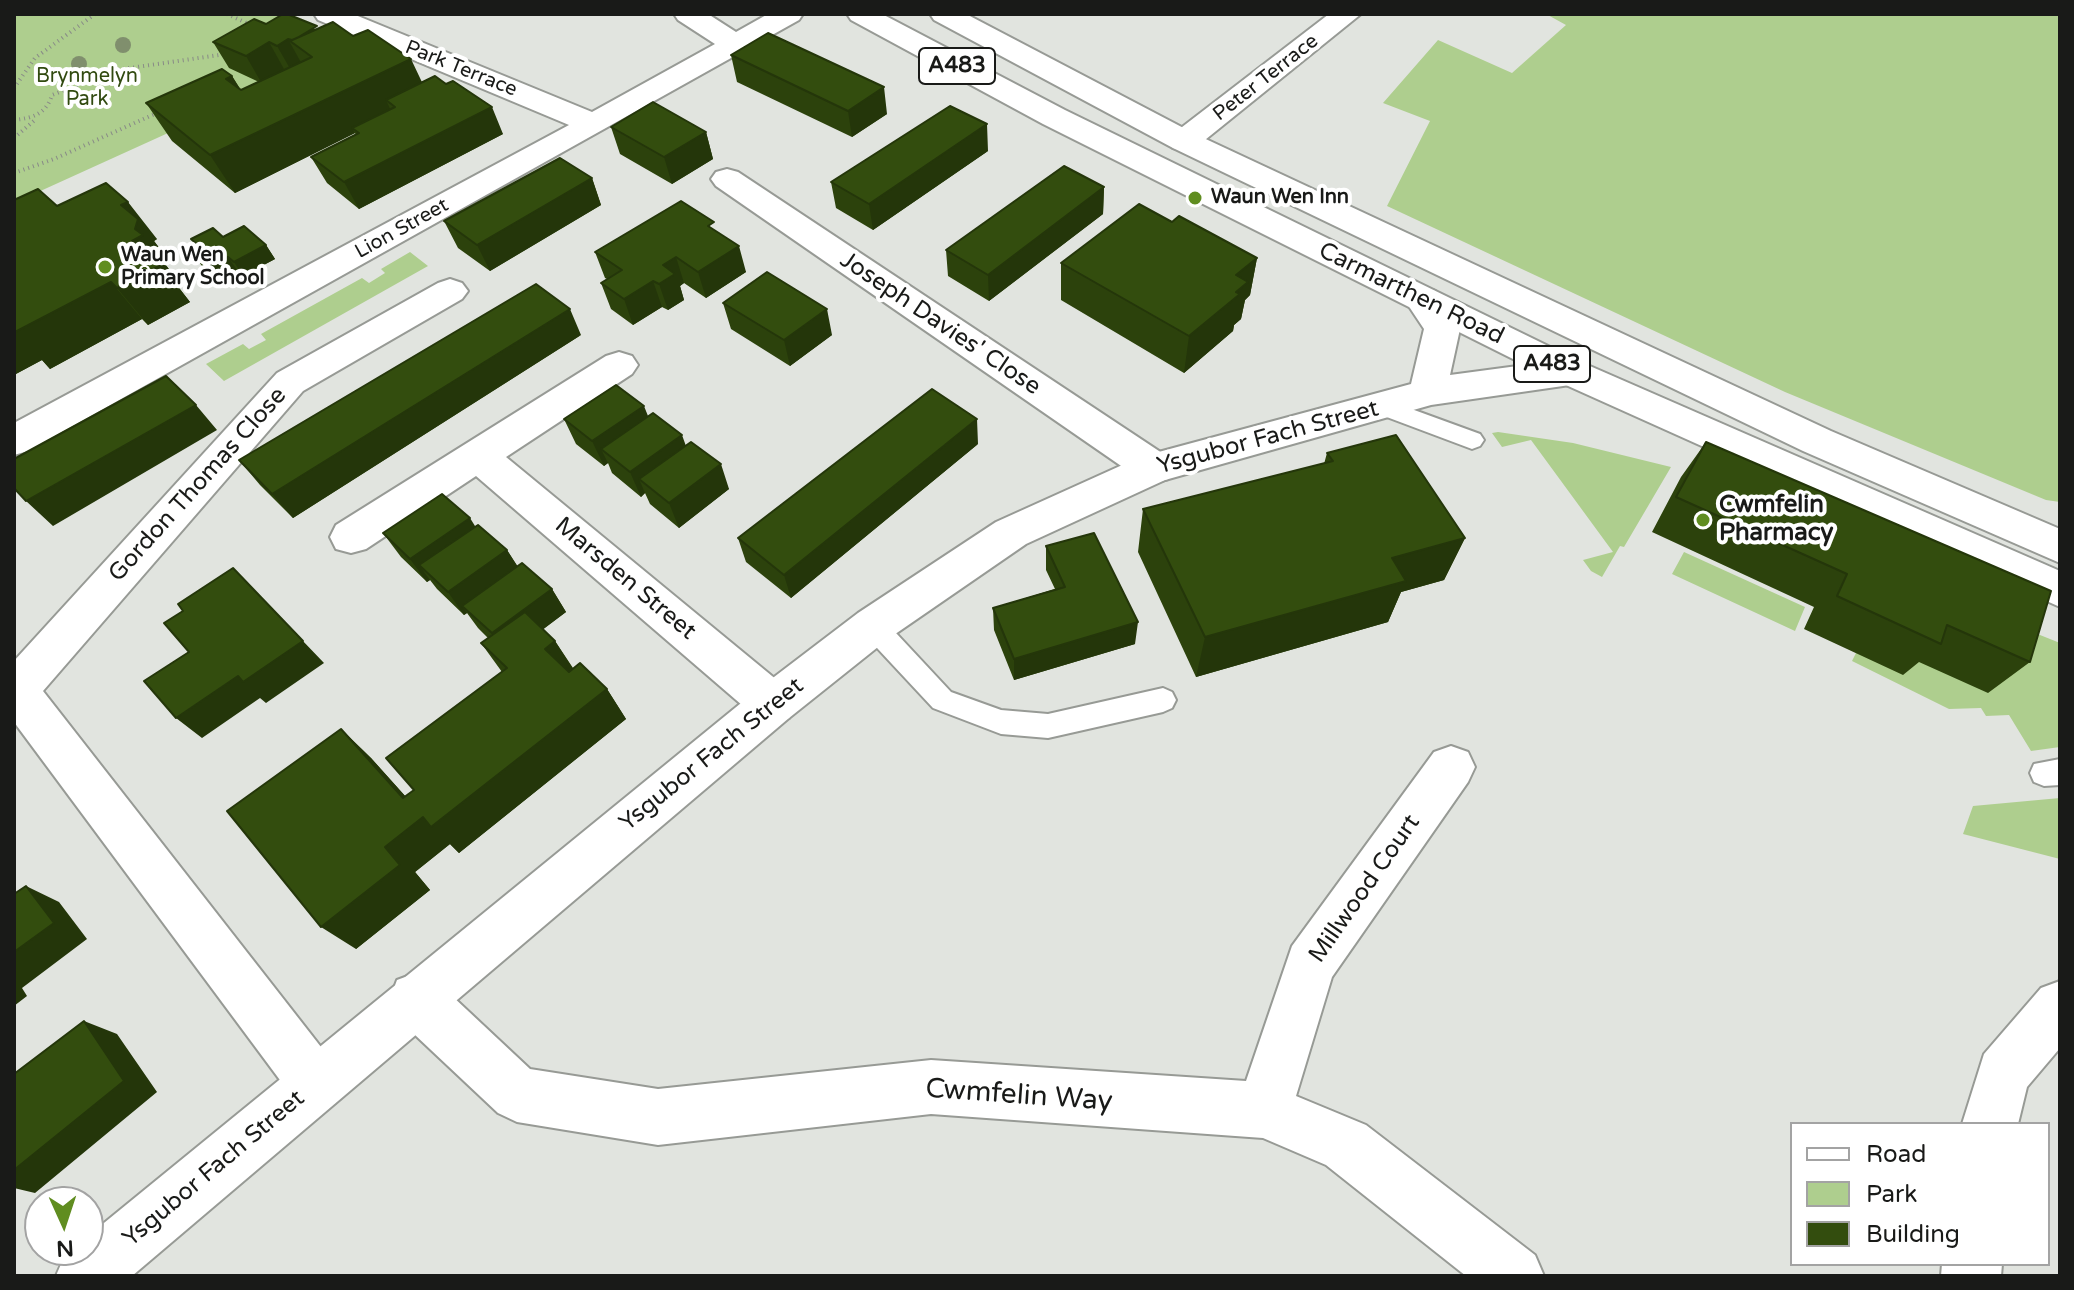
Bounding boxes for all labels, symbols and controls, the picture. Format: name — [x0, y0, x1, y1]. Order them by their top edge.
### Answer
street label: Peter Terrace — [1209, 29, 1323, 127]
street label: Park Terrace — [402, 36, 520, 102]
road number: A483 — [919, 48, 995, 84]
park label: Brynmelyn Park — [36, 65, 138, 112]
place label: Waun Wen Inn — [1211, 186, 1349, 210]
marker: Waun Wen Inn — [1186, 189, 1204, 207]
street label: Lion Street — [351, 193, 453, 265]
street label: Carmarthen Road — [1314, 237, 1508, 351]
place label: Waun Wen Primary School — [121, 244, 265, 291]
street label: Joseph Davies' Close — [834, 246, 1046, 402]
marker: Waun Wen Primary School — [96, 258, 114, 276]
road number: A483 — [1514, 346, 1590, 382]
street label: Gordon Thomas Close — [103, 382, 293, 588]
street label: Ysgubor Fach Street — [1154, 395, 1382, 481]
place label: Cwmfelin Pharmacy — [1719, 492, 1833, 548]
marker: Cwmfelin Pharmacy — [1694, 511, 1712, 529]
street label: Marsden Street — [549, 512, 701, 646]
street label: Ysgubor Fach Street — [614, 672, 810, 838]
street label: Millwood Court — [1303, 809, 1427, 969]
street label: Cwmfelin Way — [924, 1073, 1114, 1119]
street label: Ysgubor Fach Street — [117, 1085, 311, 1253]
legend — [1790, 1122, 2050, 1266]
text: Road — [1866, 1140, 1926, 1169]
text: Park — [1866, 1180, 1917, 1209]
north arrow — [24, 1186, 104, 1266]
text: Building — [1866, 1220, 1960, 1249]
text: N — [56, 1235, 75, 1261]

